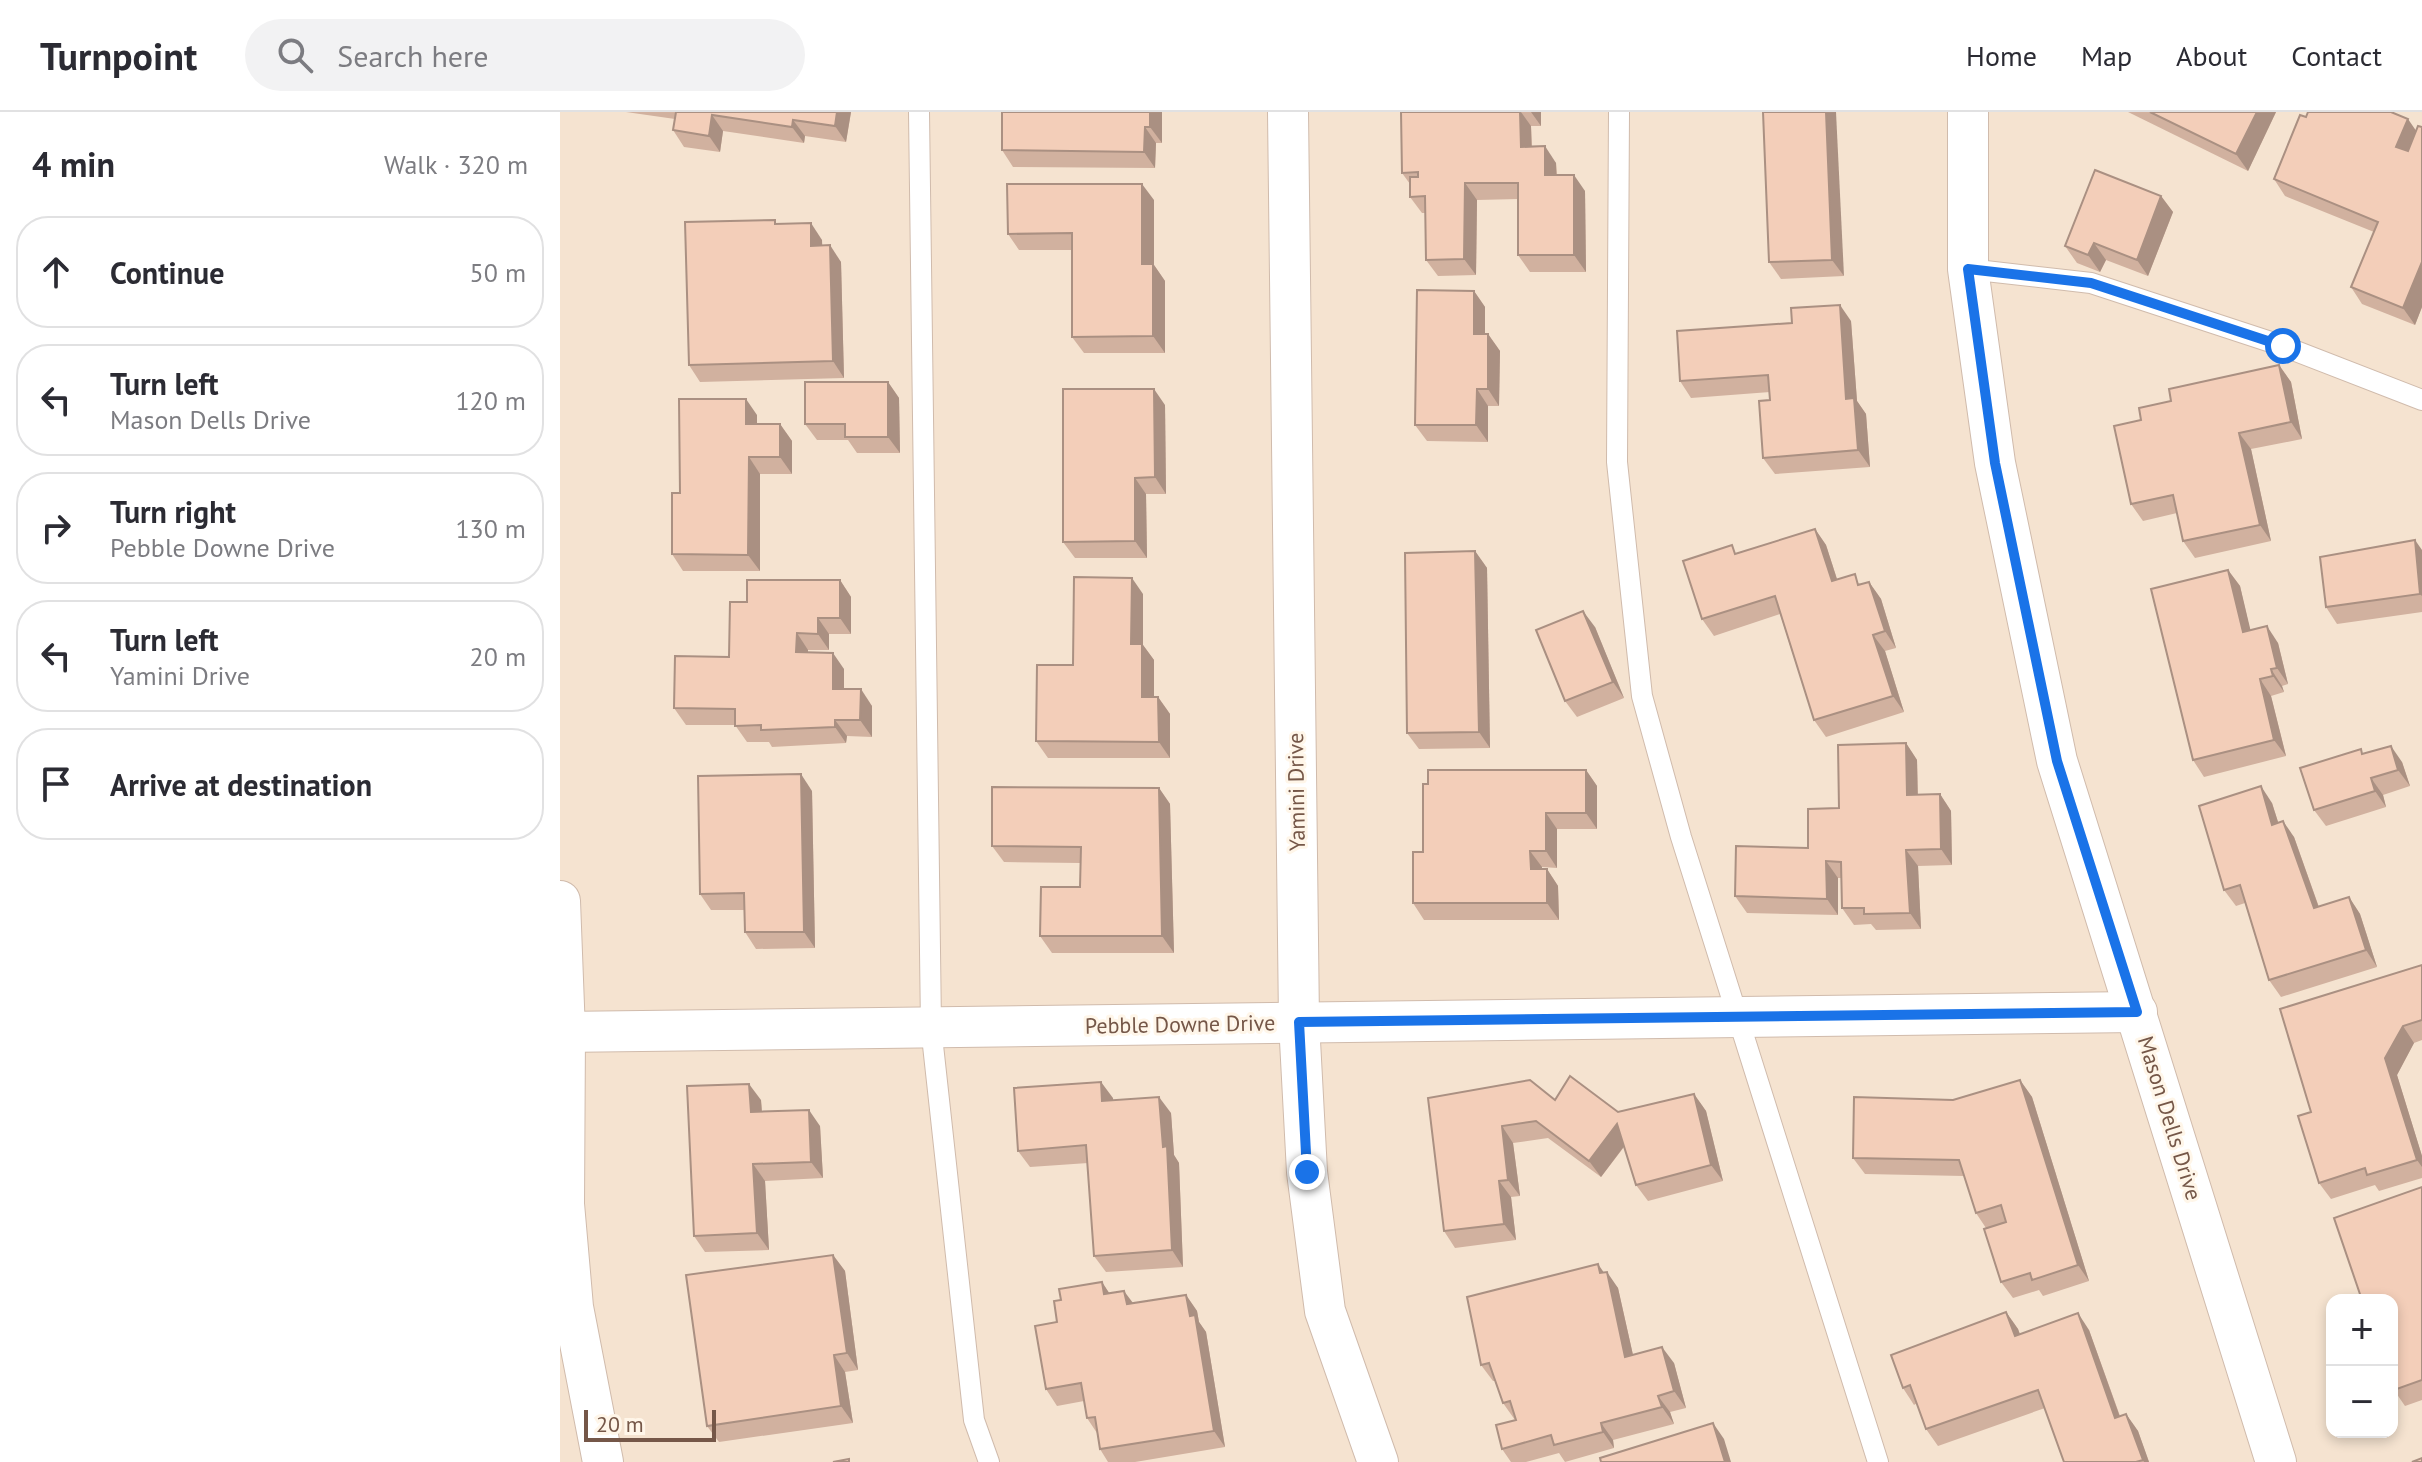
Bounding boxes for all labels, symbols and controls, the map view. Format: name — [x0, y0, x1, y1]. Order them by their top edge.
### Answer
search box — [245, 19, 805, 91]
text: Turnpoint — [40, 31, 197, 80]
icon: search — [273, 33, 317, 77]
text: Search here — [337, 36, 489, 75]
text: Home — [1966, 37, 2037, 74]
text: Map — [2081, 37, 2132, 74]
text: About — [2176, 37, 2247, 74]
text: Contact — [2291, 37, 2382, 74]
text: 4 min — [32, 142, 115, 186]
text: Walk · 320 m — [384, 148, 528, 181]
icon: ahead — [34, 250, 78, 294]
text: Continue — [110, 253, 224, 292]
text: 50 m — [470, 256, 526, 289]
route start — [2265, 328, 2301, 364]
text: Turn left — [110, 364, 218, 403]
icon: left — [34, 378, 78, 422]
text: 120 m — [455, 384, 526, 417]
text: Mason Dells Drive — [110, 403, 311, 436]
text: Turn right — [110, 492, 236, 531]
icon: right — [34, 506, 78, 550]
text: 130 m — [455, 512, 526, 545]
text: Pebble Downe Drive — [110, 531, 335, 564]
text: Turn left — [110, 620, 218, 659]
icon: left — [34, 634, 78, 678]
text: 20 m — [470, 640, 526, 673]
text: Yamini Drive — [110, 659, 250, 692]
street label: Yamini Drive — [1281, 733, 1311, 851]
icon: arrive — [34, 762, 78, 806]
text: Arrive at destination — [110, 765, 372, 804]
street label: Pebble Downe Drive — [1085, 1008, 1275, 1040]
street label: Mason Dells Drive — [2132, 1033, 2208, 1203]
route end — [1289, 1154, 1325, 1190]
map controls — [2326, 1294, 2398, 1438]
button: + — [2326, 1294, 2398, 1366]
button: − — [2326, 1366, 2398, 1438]
scale bar — [584, 1406, 716, 1442]
text: 20 m — [596, 1410, 644, 1438]

